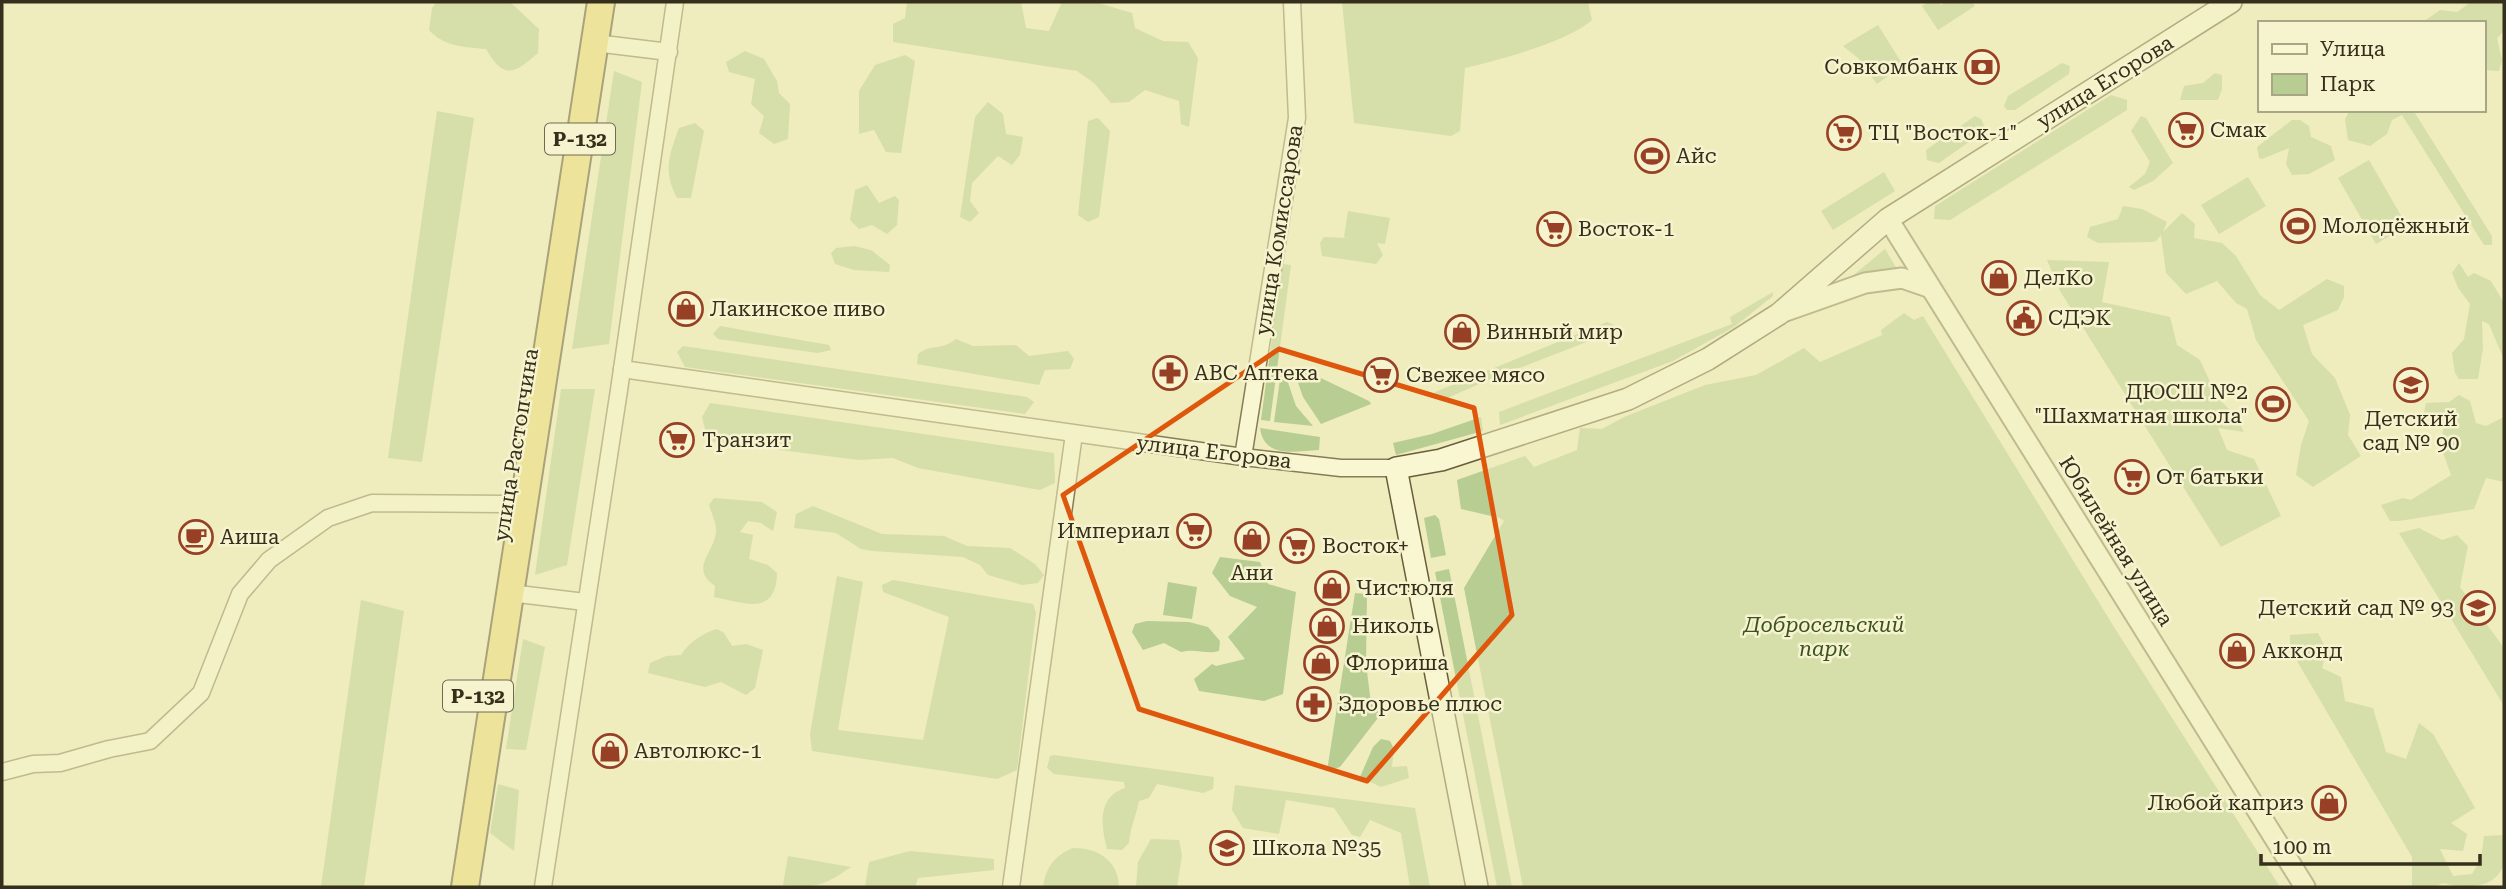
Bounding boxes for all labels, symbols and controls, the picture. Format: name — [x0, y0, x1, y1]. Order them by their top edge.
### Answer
legend — [2258, 21, 2485, 112]
street label: улица Егорова — [2032, 30, 2178, 134]
text: Улица — [2320, 37, 2386, 61]
bank icon: Совкомбанк — [1963, 48, 2001, 86]
place label: Совкомбанк — [1824, 55, 1958, 79]
text: Парк — [2320, 72, 2376, 96]
supermarket icon: Смак — [2167, 111, 2205, 149]
supermarket icon: ТЦ "Восток-1" — [1825, 114, 1863, 152]
place label: Смак — [2210, 118, 2267, 142]
place label: ТЦ "Восток-1" — [1868, 121, 2017, 145]
street label: улица Комиссарова — [1250, 122, 1308, 337]
road number: Р-132 — [545, 124, 615, 154]
sports icon: Айс — [1633, 137, 1671, 175]
place label: Айс — [1676, 144, 1717, 168]
sports icon: Молодёжный — [2279, 207, 2317, 245]
supermarket icon: Восток-1 — [1535, 210, 1573, 248]
place label: Молодёжный — [2322, 214, 2470, 238]
place label: Восток-1 — [1578, 217, 1675, 241]
shop icon: ДелКо — [1980, 259, 2018, 297]
place label: ДелКо — [2024, 266, 2093, 290]
shop icon: Лакинское пиво — [667, 290, 705, 328]
place label: Лакинское пиво — [710, 297, 885, 321]
public building icon: СДЭК — [2005, 299, 2043, 337]
place label: СДЭК — [2048, 306, 2111, 330]
shop icon: Винный мир — [1443, 313, 1481, 351]
place label: Винный мир — [1486, 320, 1623, 344]
street label: улица Растопчина — [489, 346, 543, 543]
pharmacy icon: ABC Аптека — [1151, 354, 1189, 392]
supermarket icon: Свежее мясо — [1362, 356, 1400, 394]
place label: ABC Аптека — [1194, 361, 1319, 385]
place label: Свежее мясо — [1406, 363, 1545, 387]
school or university icon: Детский сад № 90 — [2392, 366, 2430, 404]
place label: ДЮСШ №2 "Шахматная школа" — [2034, 380, 2248, 428]
sports icon: ДЮСШ №2 "Шахматная школа" — [2254, 385, 2292, 423]
place label: Детский сад № 90 — [2362, 407, 2460, 455]
supermarket icon: Транзит — [658, 421, 696, 459]
place label: Транзит — [702, 428, 791, 452]
street label: улица Егорова — [1135, 431, 1294, 473]
street label: Юбилейная улица — [2054, 452, 2178, 631]
supermarket icon: От батьки — [2113, 458, 2151, 496]
place label: От батьки — [2156, 465, 2264, 489]
supermarket icon: Империал — [1175, 512, 1213, 550]
cafe icon: Аиша — [177, 518, 215, 556]
place label: Империал — [1057, 519, 1170, 543]
shop icon: Ани — [1233, 520, 1271, 558]
place label: Аиша — [220, 525, 280, 549]
supermarket icon: Восток+ — [1278, 527, 1316, 565]
place label: Восток+ — [1322, 534, 1409, 558]
place label: Ани — [1231, 561, 1273, 585]
shop icon: Чистюля — [1313, 569, 1351, 607]
place label: Чистюля — [1356, 576, 1454, 600]
school or university icon: Детский сад № 93 — [2459, 589, 2497, 627]
place label: Детский сад № 93 — [2259, 596, 2454, 620]
shop icon: Николь — [1308, 607, 1346, 645]
park label: Добросельский парк — [1742, 613, 1905, 661]
place label: Николь — [1352, 614, 1433, 638]
shop icon: Акконд — [2218, 632, 2256, 670]
place label: Акконд — [2262, 639, 2343, 663]
shop icon: Флориша — [1302, 644, 1340, 682]
place label: Флориша — [1346, 651, 1449, 675]
road number: Р-132 — [443, 680, 513, 712]
pharmacy icon: Здоровье плюс — [1295, 685, 1333, 723]
place label: Здоровье плюс — [1338, 692, 1502, 716]
shop icon: Автолюкс-1 — [591, 732, 629, 770]
place label: Автолюкс-1 — [634, 739, 762, 763]
shop icon: Любой каприз — [2310, 784, 2348, 822]
place label: Любой каприз — [2148, 791, 2304, 815]
scale bar — [2261, 822, 2480, 866]
school or university icon: Школа №35 — [1208, 829, 1246, 867]
text: 100 m — [2272, 835, 2332, 859]
place label: Школа №35 — [1252, 836, 1382, 860]

